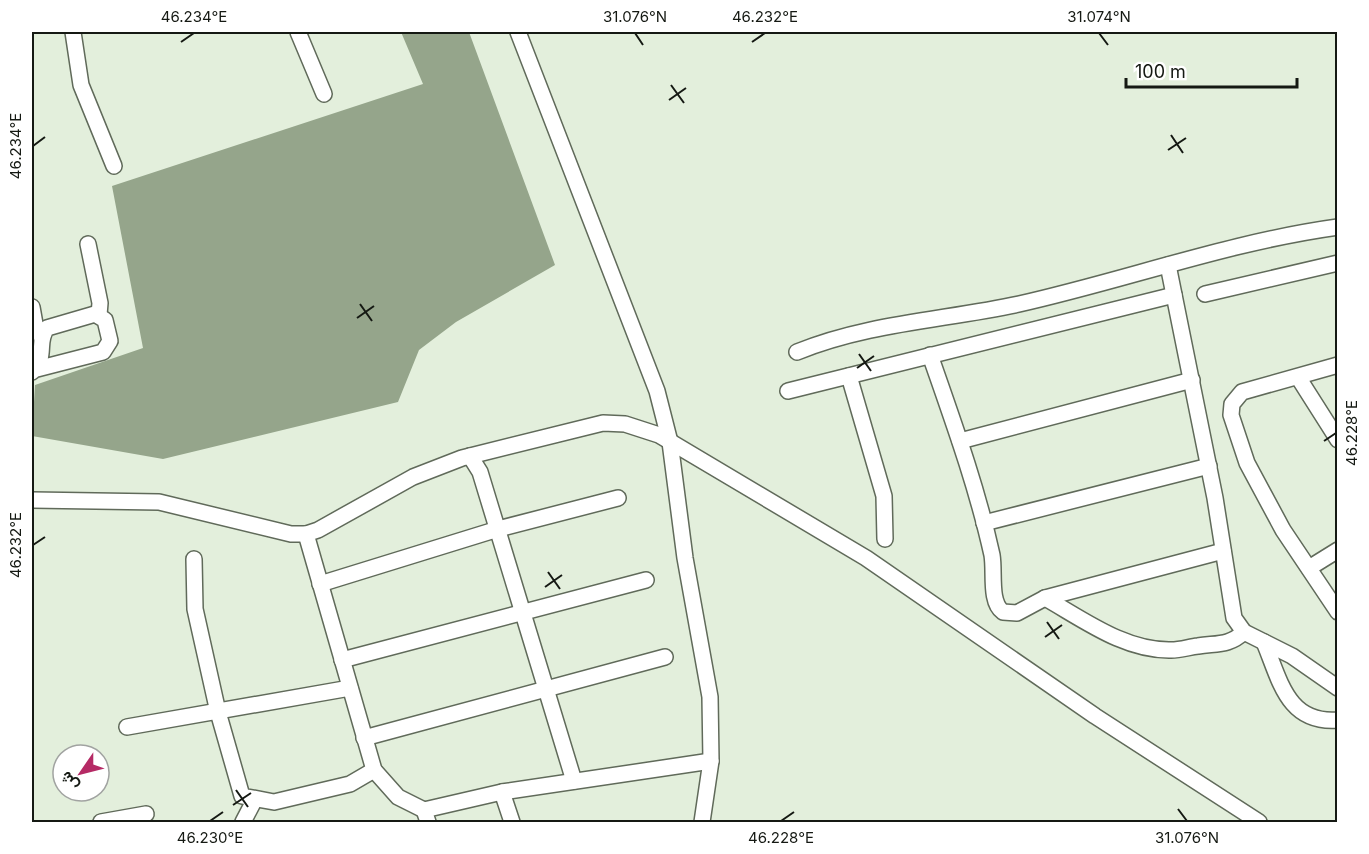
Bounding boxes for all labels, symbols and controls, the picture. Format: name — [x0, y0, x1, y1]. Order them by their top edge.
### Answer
text: 46.234°E — [161, 7, 227, 26]
text: 31.076°N — [603, 7, 667, 26]
text: 46.232°E — [732, 7, 798, 26]
text: 31.074°N — [1067, 7, 1131, 26]
scale bar — [1126, 51, 1297, 89]
text: 100 m — [1135, 61, 1186, 82]
text: 46.234°E — [6, 113, 25, 179]
text: 46.228°E — [1342, 400, 1361, 466]
text: 46.232°E — [6, 512, 25, 578]
north arrow — [51, 743, 111, 803]
text: ش — [55, 768, 82, 795]
text: 46.230°E — [177, 828, 243, 847]
text: 46.228°E — [748, 828, 814, 847]
text: 31.076°N — [1155, 828, 1219, 847]

